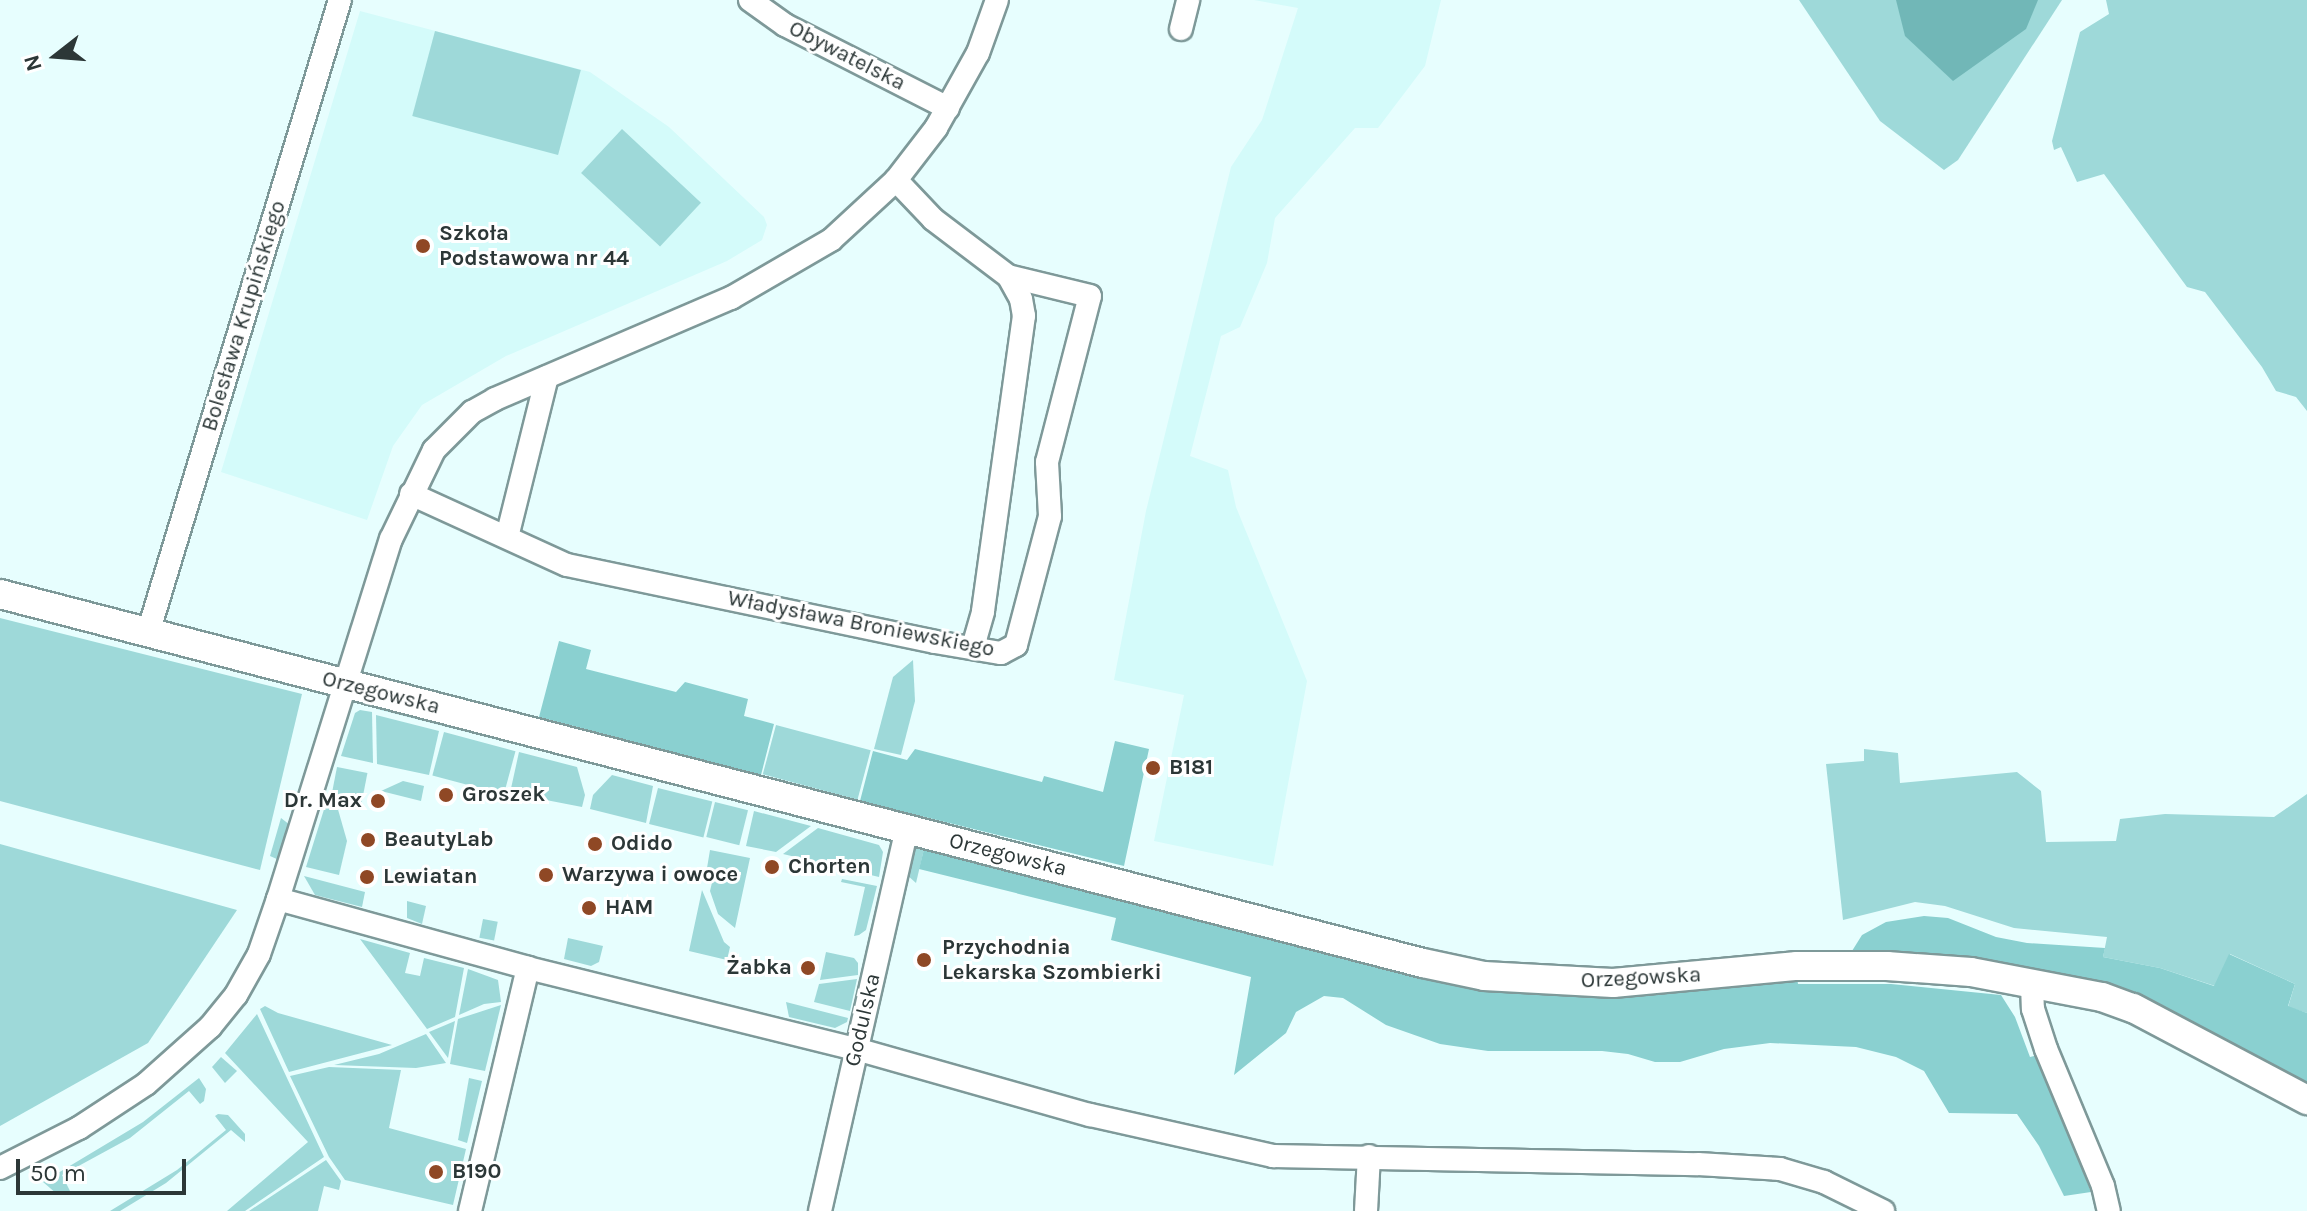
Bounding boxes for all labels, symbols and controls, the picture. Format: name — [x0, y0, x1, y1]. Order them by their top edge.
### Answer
street label: Obywatelska — [784, 15, 910, 97]
north arrow — [16, 16, 96, 96]
text: N — [18, 52, 48, 74]
street label: Bolesława Krupińskiego — [196, 197, 292, 435]
place label: Szkoła Podstawowa nr 44 — [439, 220, 629, 272]
marker: Szkoła Podstawowa nr 44 — [414, 237, 432, 255]
street label: Władysława Broniewskiego — [725, 585, 997, 663]
street label: Orzegowska — [319, 666, 443, 720]
place label: B181 — [1169, 755, 1213, 781]
marker: B181 — [1144, 759, 1162, 777]
place label: Groszek — [462, 782, 545, 808]
marker: Groszek — [437, 786, 455, 804]
place label: Dr. Max — [284, 788, 362, 814]
marker: Dr. Max — [369, 792, 387, 810]
place label: BeautyLab — [384, 827, 494, 853]
street label: Orzegowska — [946, 828, 1070, 882]
marker: BeautyLab — [359, 831, 377, 849]
place label: Odido — [611, 831, 673, 857]
marker: Odido — [586, 835, 604, 853]
place label: Chorten — [788, 854, 871, 880]
marker: Chorten — [763, 858, 781, 876]
place label: Warzywa i owoce — [562, 862, 738, 888]
place label: Lewiatan — [383, 864, 478, 890]
marker: Warzywa i owoce — [537, 866, 555, 884]
marker: Lewiatan — [358, 868, 376, 886]
place label: HAM — [605, 895, 654, 921]
marker: HAM — [580, 899, 598, 917]
place label: Przychodnia Lekarska Szombierki — [942, 934, 1162, 986]
marker: Przychodnia Lekarska Szombierki — [913, 949, 935, 971]
place label: Żabka — [726, 955, 792, 981]
marker: Żabka — [799, 959, 817, 977]
street label: Orzegowska — [1580, 962, 1702, 994]
street label: Godulska — [839, 971, 887, 1069]
scale bar — [20, 1143, 190, 1193]
text: 50 m — [30, 1159, 86, 1187]
place label: B190 — [452, 1159, 501, 1185]
marker: B190 — [427, 1163, 445, 1181]

